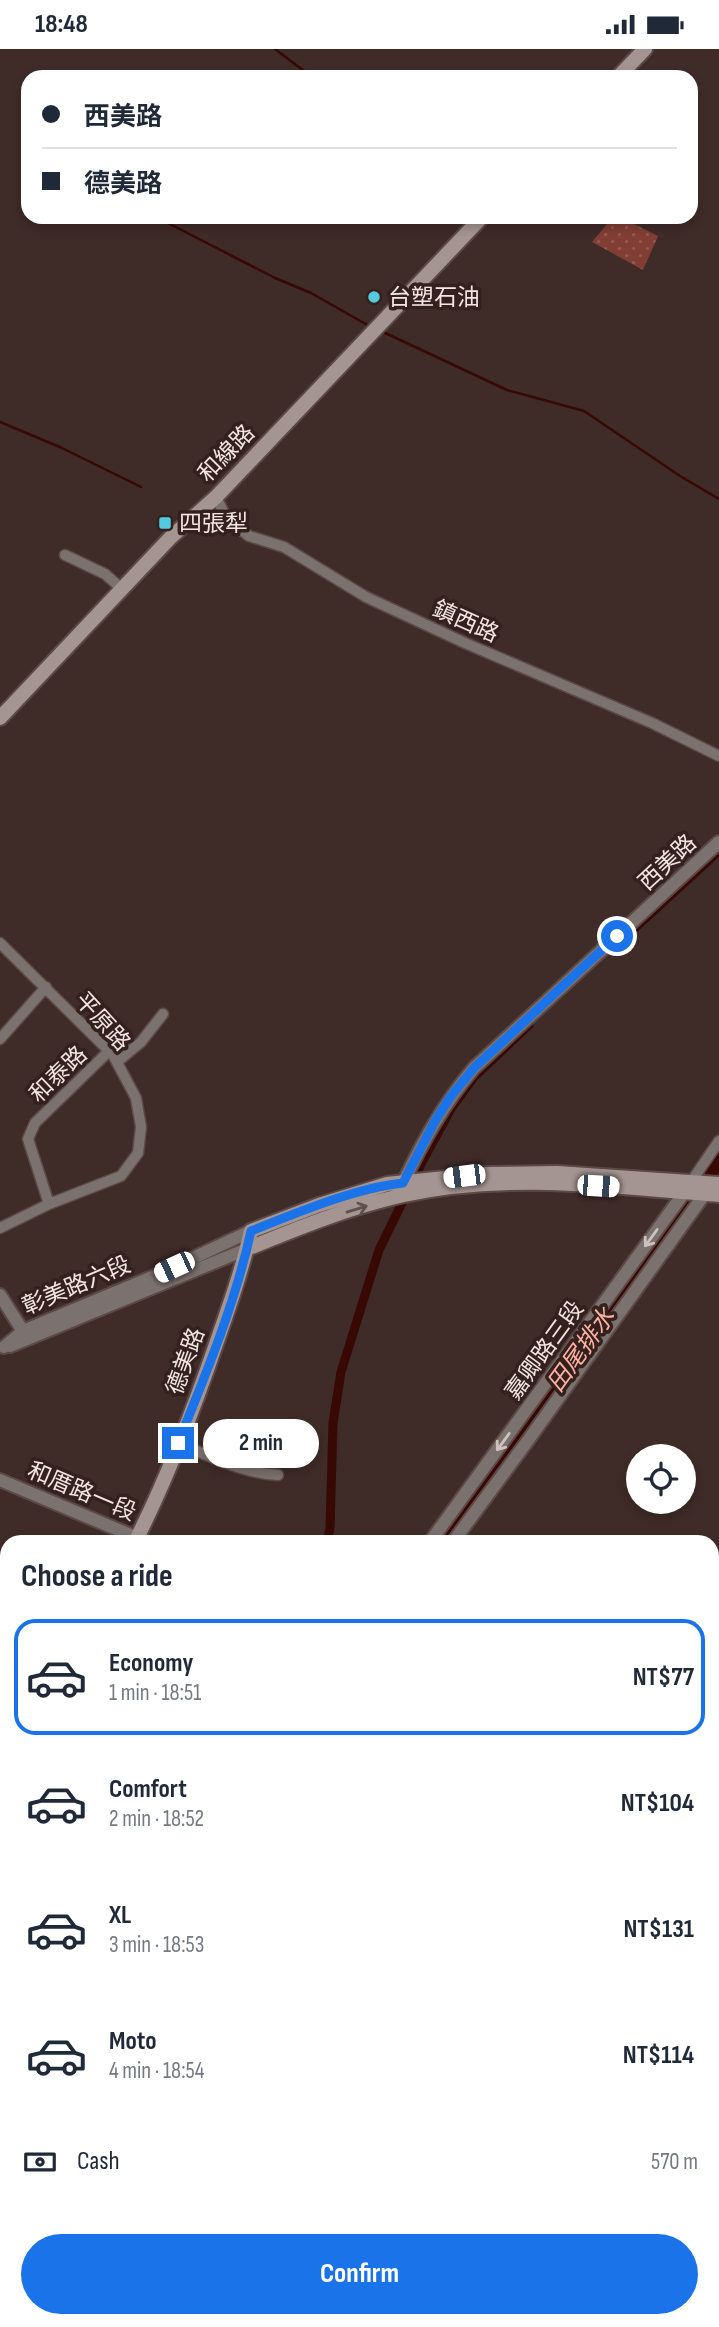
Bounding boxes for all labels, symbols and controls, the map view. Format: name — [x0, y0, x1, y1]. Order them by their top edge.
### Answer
text: 18:48 — [35, 9, 88, 40]
text: 西美路 — [84, 102, 162, 133]
text: 德美路 — [84, 169, 162, 200]
place label: 台塑石油 — [388, 284, 480, 312]
marker: 台塑石油 — [366, 289, 382, 305]
street label: 和線路 — [193, 419, 261, 488]
place label: 四張犁 — [179, 510, 248, 538]
marker: 四張犁 — [157, 515, 173, 531]
street label: 鎮西路 — [428, 595, 503, 649]
street label: 西美路 — [633, 829, 702, 896]
route start — [601, 920, 633, 952]
street label: 平原路 — [69, 987, 136, 1057]
street label: 和泰路 — [24, 1041, 93, 1109]
car — [442, 1163, 487, 1189]
car — [577, 1174, 620, 1198]
one-way arrow — [346, 1202, 368, 1215]
one-way arrow — [644, 1228, 658, 1247]
car — [151, 1249, 198, 1285]
street label: 彰美路六段 — [18, 1251, 135, 1321]
street label: 嘉卿路三段 — [500, 1296, 590, 1405]
water label: 田尾排水 — [541, 1302, 622, 1398]
street label: 德美路 — [161, 1324, 211, 1399]
callout: 2 min — [202, 1419, 318, 1467]
route end — [162, 1427, 194, 1459]
text: 2 min — [239, 1429, 283, 1457]
one-way arrow — [496, 1432, 510, 1451]
map controls — [626, 1444, 696, 1514]
button: locate — [626, 1444, 696, 1514]
street label: 和厝路一段 — [23, 1457, 140, 1527]
text: Choose a ride — [21, 1557, 173, 1596]
icon: car — [25, 1646, 88, 1709]
text: Economy — [109, 1648, 193, 1679]
text: NT$77 — [633, 1662, 694, 1693]
text: 1 min · 18:51 — [109, 1679, 201, 1707]
icon: car — [25, 1772, 88, 1835]
text: Comfort — [109, 1774, 187, 1805]
text: NT$104 — [621, 1788, 694, 1819]
text: 2 min · 18:52 — [109, 1805, 204, 1833]
icon: car — [25, 1898, 88, 1961]
text: XL — [109, 1900, 131, 1931]
text: NT$131 — [623, 1914, 694, 1945]
text: 3 min · 18:53 — [109, 1931, 204, 1959]
icon: car — [25, 2024, 88, 2087]
text: Moto — [109, 2026, 157, 2057]
text: NT$114 — [623, 2040, 694, 2071]
text: 4 min · 18:54 — [109, 2057, 204, 2085]
icon: cash — [21, 2143, 59, 2181]
text: Cash — [77, 2146, 120, 2177]
text: 570 m — [651, 2148, 698, 2176]
button: Confirm — [21, 2234, 698, 2314]

